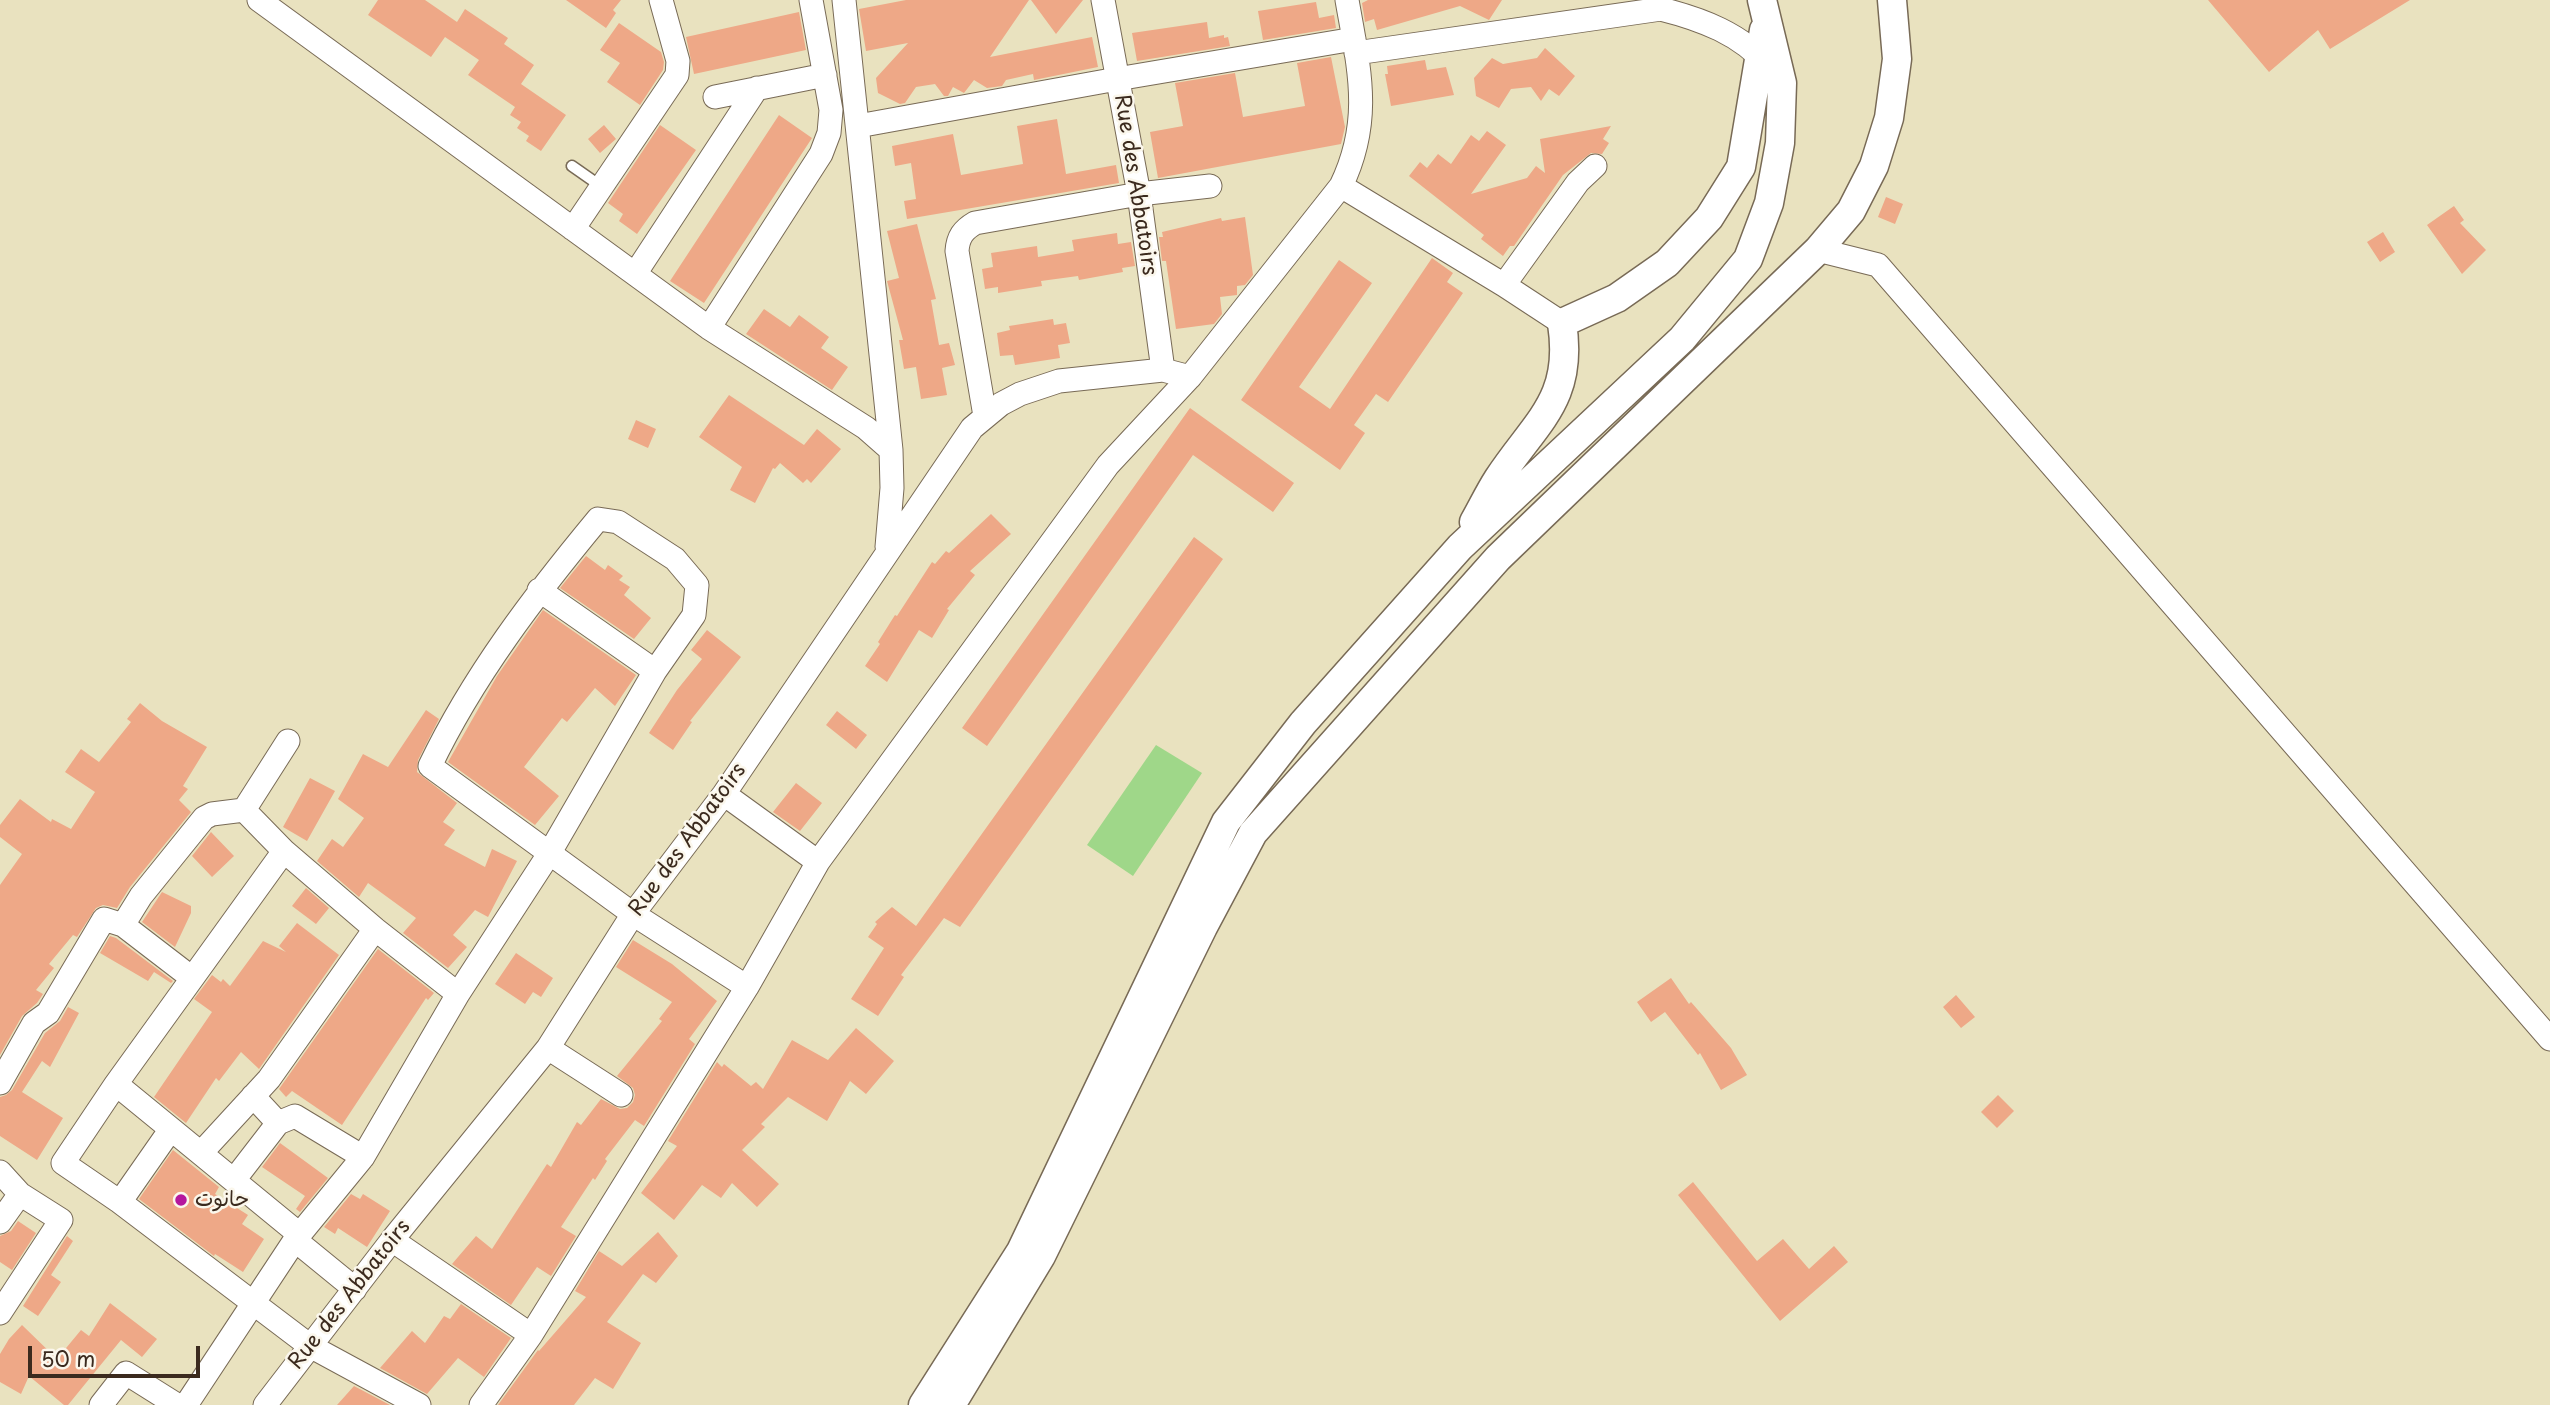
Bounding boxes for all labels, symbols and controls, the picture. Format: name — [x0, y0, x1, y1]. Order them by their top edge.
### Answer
street label: Rue des Abbatoirs — [1108, 93, 1162, 277]
street label: Rue des Abbatoirs — [624, 759, 752, 921]
place label: حانوت — [195, 1187, 248, 1213]
marker: حانوت — [173, 1192, 189, 1208]
street label: Rue des Abbatoirs — [284, 1215, 416, 1375]
scale bar — [32, 1332, 203, 1376]
text: 50 m — [41, 1342, 95, 1374]

